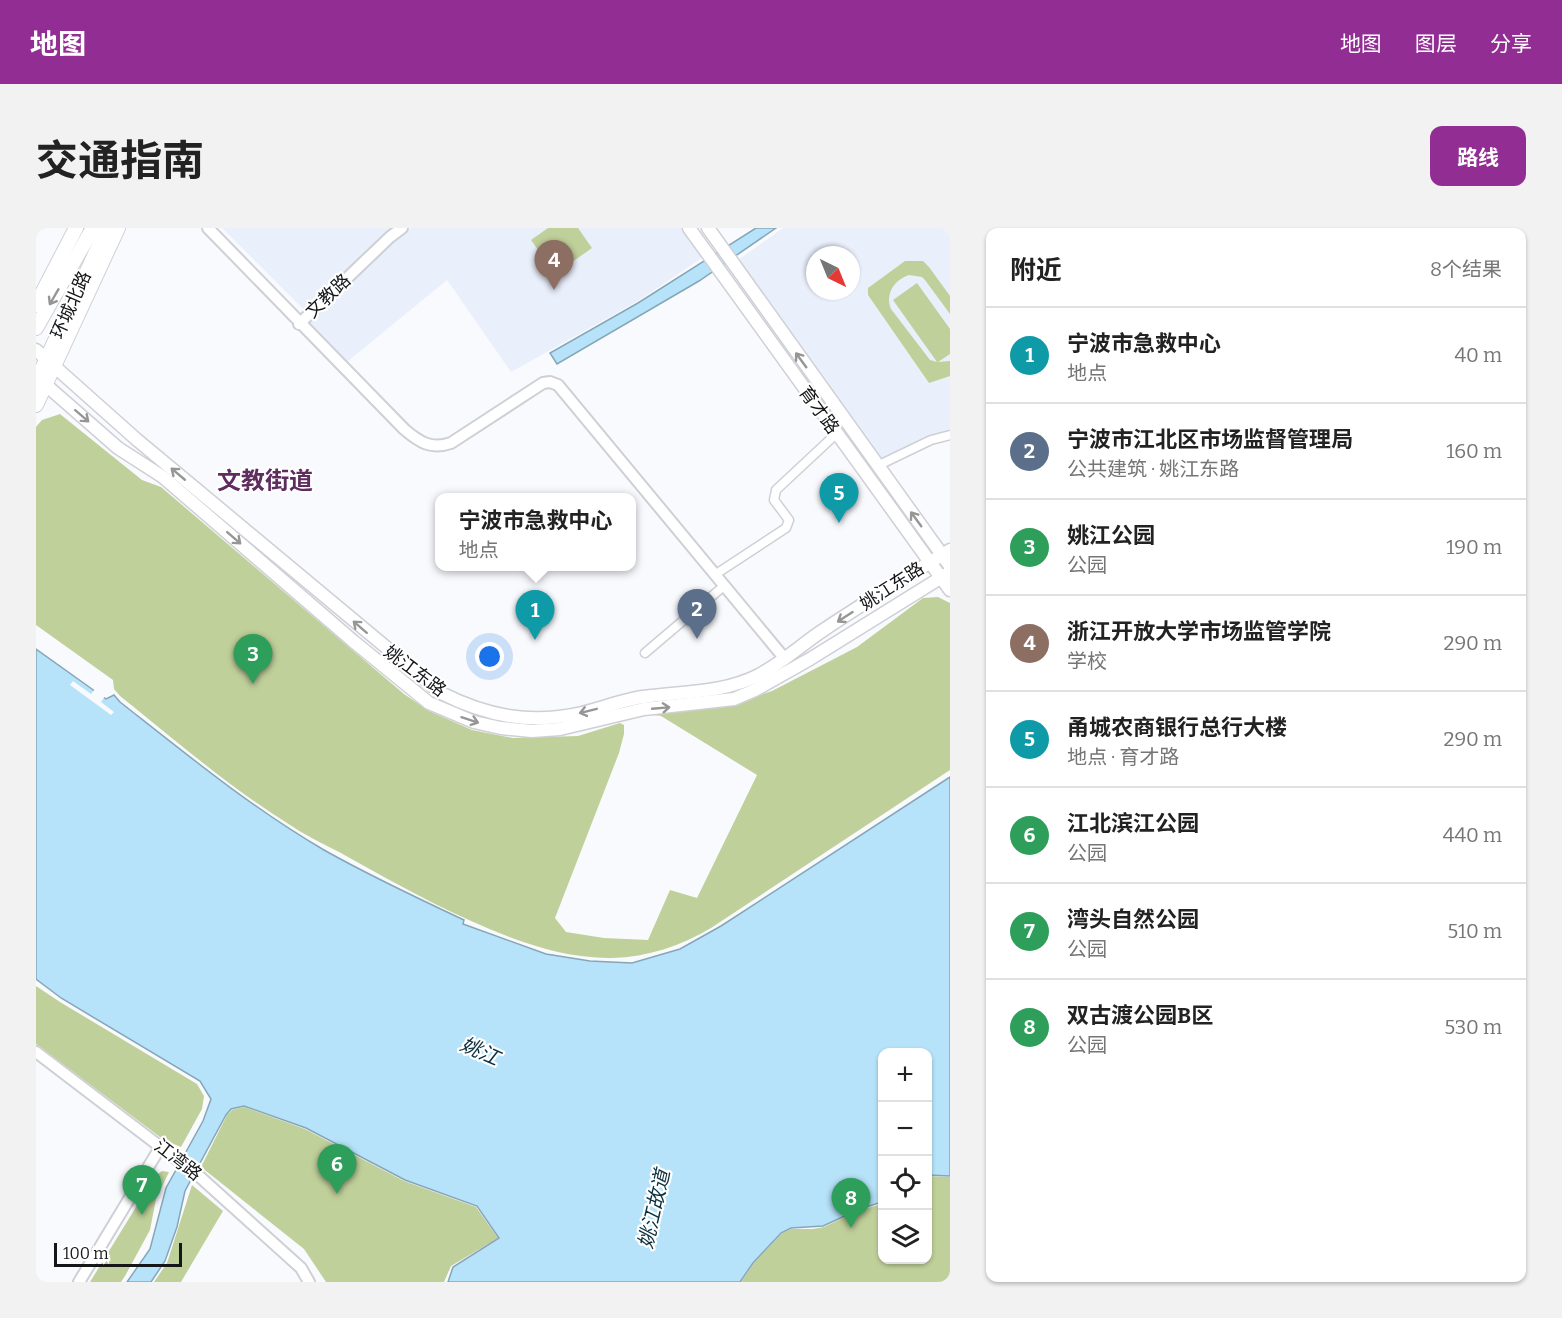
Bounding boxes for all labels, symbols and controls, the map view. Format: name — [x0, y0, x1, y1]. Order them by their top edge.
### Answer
text: 地图 — [30, 28, 86, 61]
text: 地图 — [1340, 31, 1382, 57]
text: 图层 — [1415, 31, 1457, 57]
text: 分享 — [1490, 31, 1532, 57]
button: 路线 — [1430, 126, 1526, 186]
text: 交通指南 — [36, 136, 204, 186]
pin: 4 — [534, 241, 574, 290]
north arrow — [806, 246, 860, 300]
text: 附近 — [1010, 255, 1062, 286]
text: 8个结果 — [1430, 257, 1502, 281]
street label: 环城北路 — [46, 268, 96, 342]
street label: 文教路 — [301, 269, 355, 323]
one-way arrow — [48, 287, 59, 305]
text: 宁波市急救中心 — [1067, 330, 1221, 357]
text: 1 — [1025, 343, 1034, 367]
text: 40 m — [1454, 343, 1502, 367]
one-way arrow — [795, 353, 808, 369]
text: 地点 — [1067, 361, 1107, 385]
street label: 育才路 — [794, 382, 844, 438]
one-way arrow — [74, 409, 89, 423]
text: 宁波市江北区市场监督管理局 — [1067, 426, 1353, 453]
text: 2 — [1024, 439, 1035, 463]
text: 160 m — [1446, 439, 1502, 463]
text: 公共建筑 · 姚江东路 — [1067, 457, 1239, 481]
one-way arrow — [171, 467, 186, 481]
district label: 文教街道 — [217, 467, 313, 495]
pin: 5 — [820, 474, 858, 523]
popup — [435, 493, 636, 571]
text: 宁波市急救中心 — [458, 507, 613, 534]
one-way arrow — [909, 511, 922, 527]
text: 姚江公园 — [1067, 522, 1155, 549]
one-way arrow — [226, 531, 241, 545]
text: 3 — [1024, 535, 1035, 559]
text: 190 m — [1446, 535, 1502, 559]
text: 地点 — [458, 538, 498, 562]
text: 公园 — [1067, 553, 1107, 577]
street label: 姚江东路 — [856, 557, 928, 615]
pin: 1 — [516, 590, 554, 640]
pin: 2 — [678, 590, 716, 639]
one-way arrow — [837, 611, 853, 623]
text: 浙江开放大学市场监管学院 — [1067, 618, 1331, 645]
one-way arrow — [352, 620, 368, 634]
text: 4 — [1023, 631, 1036, 655]
text: 290 m — [1444, 631, 1502, 655]
pin: 3 — [234, 634, 272, 684]
street label: 姚江东路 — [380, 641, 450, 701]
your location — [475, 642, 504, 671]
text: 学校 — [1067, 649, 1107, 673]
one-way arrow — [651, 702, 670, 713]
one-way arrow — [579, 706, 598, 718]
text: 甬城农商银行总行大楼 — [1067, 714, 1287, 741]
one-way arrow — [460, 716, 479, 727]
text: 5 — [1024, 727, 1035, 751]
text: 290 m — [1444, 727, 1502, 751]
text: 地点 · 育才路 — [1067, 745, 1179, 769]
text: 江北滨江公园 — [1067, 810, 1199, 837]
text: 6 — [1024, 823, 1035, 847]
text: 440 m — [1443, 823, 1502, 847]
text: 公园 — [1067, 841, 1107, 865]
text: 湾头自然公园 — [1067, 906, 1199, 933]
text: 7 — [1024, 919, 1035, 943]
text: 510 m — [1448, 919, 1502, 943]
text: 公园 — [1067, 937, 1107, 961]
text: 双古渡公园B区 — [1067, 1002, 1213, 1029]
text: 8 — [1023, 1015, 1036, 1039]
text: 530 m — [1444, 1015, 1502, 1039]
water label: 姚江 — [457, 1032, 505, 1071]
text: 公园 — [1067, 1033, 1107, 1057]
map controls — [878, 1048, 932, 1264]
button: + — [878, 1048, 932, 1102]
button: − — [878, 1102, 932, 1156]
street label: 江湾路 — [150, 1135, 206, 1185]
pin: 6 — [318, 1144, 356, 1194]
button: locate — [878, 1156, 932, 1210]
water label: 姚江故道 — [633, 1164, 675, 1251]
pin: 7 — [122, 1166, 162, 1215]
pin: 8 — [832, 1178, 870, 1228]
button: layers — [878, 1210, 932, 1264]
scale bar — [54, 1240, 182, 1268]
text: 100 m — [63, 1244, 108, 1263]

